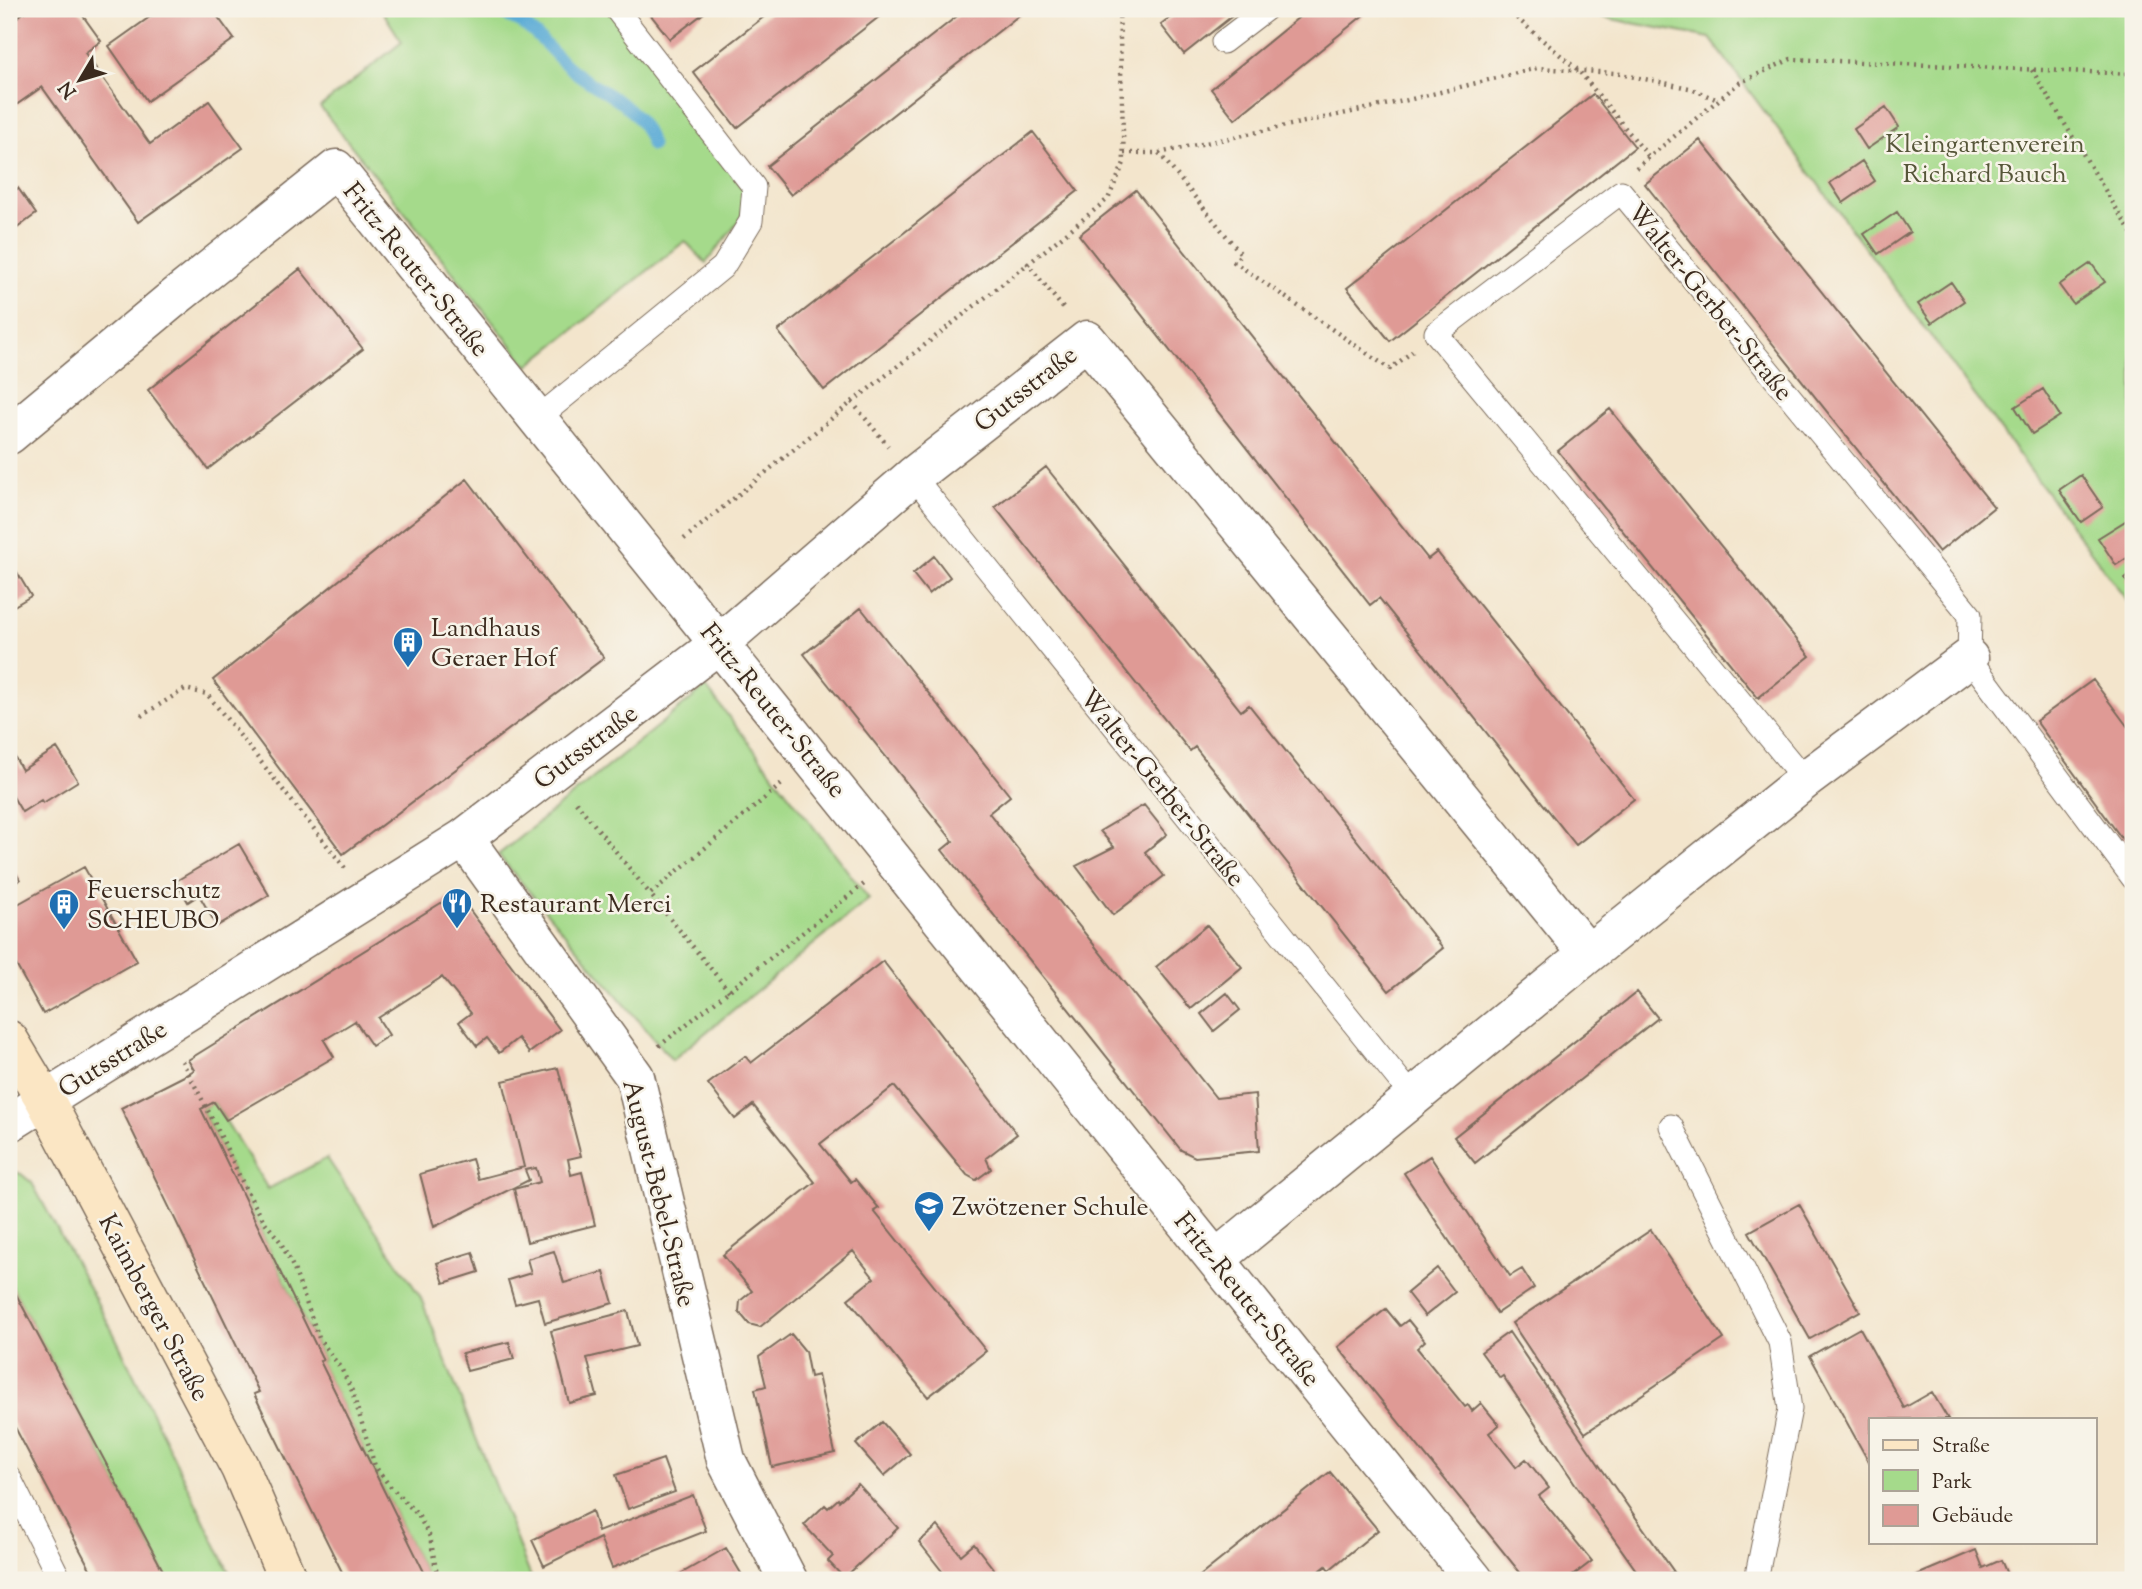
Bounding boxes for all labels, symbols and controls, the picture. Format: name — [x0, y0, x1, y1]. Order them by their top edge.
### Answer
north arrow — [46, 46, 116, 116]
text: N — [53, 75, 84, 103]
park label: Kleingartenverein Richard Bauch — [1885, 127, 2085, 194]
street label: Fritz-Reuter-Straße — [333, 175, 497, 366]
street label: Walter-Gerber-Straße — [1617, 195, 1801, 410]
street label: Gutsstraße — [967, 338, 1086, 442]
place label: Landhaus Geraer Hof — [431, 611, 558, 678]
street label: Fritz-Reuter-Straße — [690, 616, 854, 807]
building icon: Landhaus Geraer Hof — [391, 625, 425, 669]
street label: Walter-Gerber-Straße — [1069, 681, 1253, 896]
street label: Gutsstraße — [527, 697, 646, 799]
place label: Feuerschutz SCHEUBO — [87, 873, 221, 940]
restaurant icon: Restaurant Merci — [440, 886, 474, 930]
building icon: Feuerschutz SCHEUBO — [47, 887, 81, 931]
place label: Restaurant Merci — [480, 887, 672, 924]
street label: Gutsstraße — [52, 1012, 175, 1108]
street label: August-Bebel-Straße — [611, 1076, 704, 1311]
school or university icon: Zwötzener Schule — [912, 1189, 946, 1233]
place label: Zwötzener Schule — [952, 1190, 1149, 1227]
street label: Fritz-Reuter-Straße — [1164, 1205, 1328, 1396]
street label: Kaimberger Straße — [88, 1208, 218, 1408]
legend — [1869, 1418, 2096, 1544]
text: Straße — [1932, 1432, 1990, 1462]
text: Park — [1932, 1468, 1973, 1498]
text: Gebäude — [1932, 1502, 2013, 1532]

